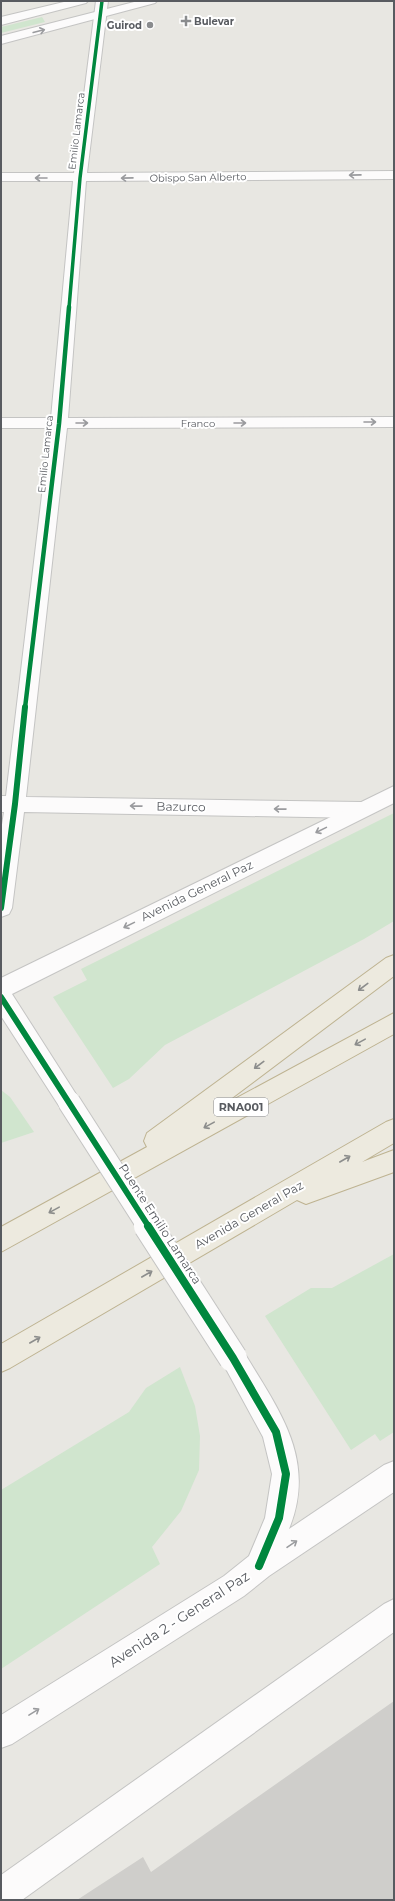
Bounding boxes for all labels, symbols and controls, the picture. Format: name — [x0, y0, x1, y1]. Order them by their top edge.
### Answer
place label: Bulevar — [194, 15, 235, 28]
marker: Bulevar — [181, 16, 191, 26]
place label: Guirod — [107, 19, 142, 32]
marker: Guirod — [145, 20, 155, 30]
one-way arrow — [32, 26, 45, 34]
street label: Emilio Lamarca — [65, 92, 88, 171]
street label: Obispo San Alberto — [149, 170, 247, 185]
one-way arrow — [349, 171, 362, 179]
one-way arrow — [35, 174, 48, 182]
one-way arrow — [121, 174, 134, 181]
street label: Emilio Lamarca — [35, 415, 56, 494]
street label: Franco — [181, 417, 215, 430]
one-way arrow — [363, 418, 376, 426]
one-way arrow — [75, 419, 88, 427]
one-way arrow — [233, 419, 246, 427]
street label: Bazurco — [156, 799, 206, 814]
one-way arrow — [130, 802, 143, 810]
one-way arrow — [274, 805, 287, 813]
one-way arrow — [316, 827, 328, 834]
street label: Avenida General Paz — [138, 857, 255, 924]
one-way arrow — [124, 922, 136, 929]
one-way arrow — [357, 983, 368, 992]
one-way arrow — [354, 1038, 366, 1046]
one-way arrow — [253, 1061, 264, 1069]
road number: RNA001 — [214, 1098, 268, 1116]
one-way arrow — [203, 1122, 215, 1129]
one-way arrow — [339, 1154, 351, 1162]
street label: Puente Emilio Lamarca — [116, 1161, 205, 1287]
street label: Avenida General Paz — [192, 1177, 306, 1252]
one-way arrow — [49, 1207, 61, 1215]
one-way arrow — [141, 1270, 153, 1278]
one-way arrow — [29, 1335, 41, 1343]
one-way arrow — [286, 1540, 297, 1548]
street label: Avenida 2 - General Paz — [105, 1567, 253, 1671]
one-way arrow — [28, 1708, 40, 1716]

